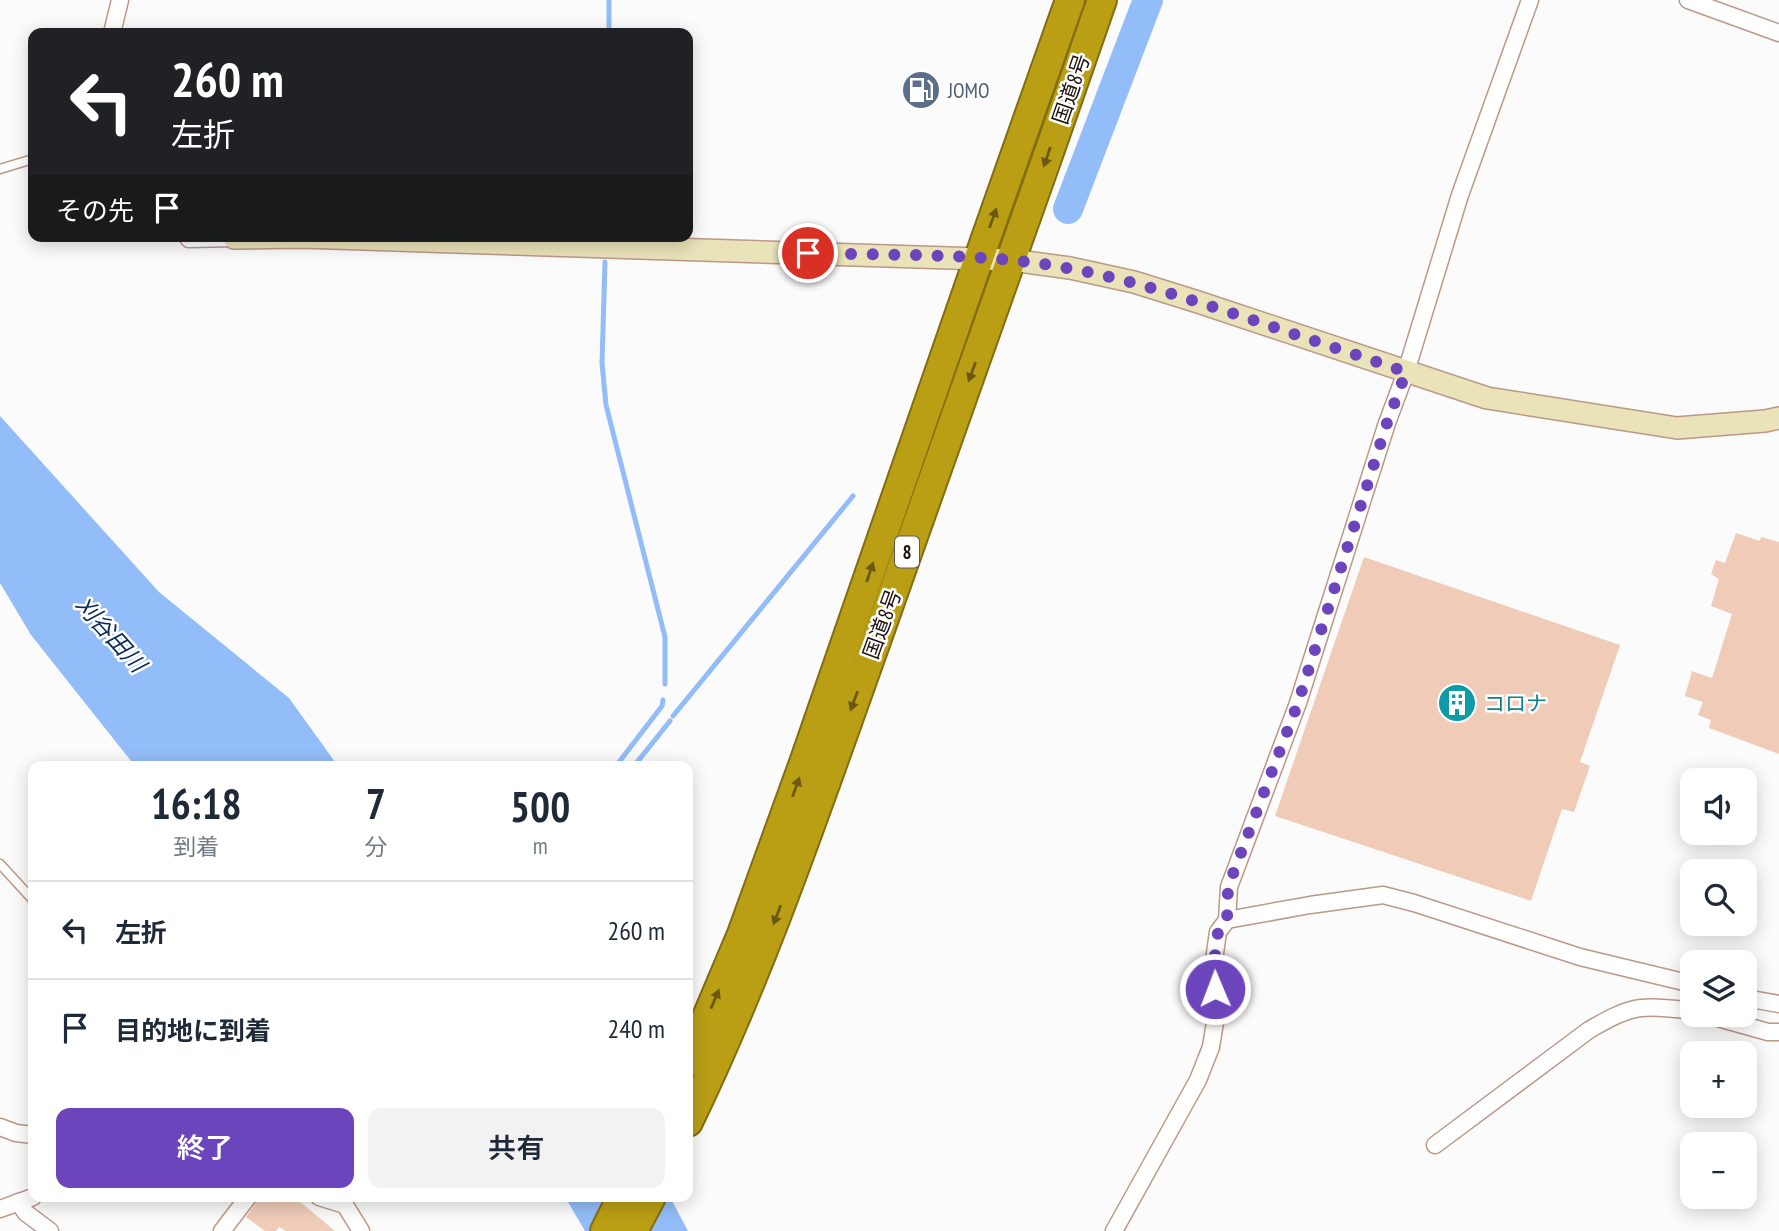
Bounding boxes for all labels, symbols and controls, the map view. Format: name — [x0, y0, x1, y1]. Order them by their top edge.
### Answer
text: 260 m — [171, 47, 284, 111]
street label: 国道8号 — [1046, 50, 1096, 128]
icon: left — [56, 56, 147, 147]
fuel station icon: JOMO — [900, 69, 942, 111]
place label: JOMO — [947, 77, 990, 104]
text: 左折 — [171, 113, 235, 155]
one-way arrow — [1041, 147, 1052, 168]
icon: arrive — [148, 189, 186, 227]
text: その先 — [56, 194, 134, 227]
one-way arrow — [988, 207, 999, 228]
pin — [778, 223, 838, 283]
icon: arrive — [789, 234, 827, 272]
one-way arrow — [966, 361, 977, 382]
road number: 8 — [895, 537, 919, 568]
one-way arrow — [865, 561, 876, 582]
street label: 国道8号 — [857, 585, 907, 663]
water label: 刈谷田川 — [69, 590, 155, 680]
building icon: コロナ — [1436, 682, 1478, 724]
place label: コロナ — [1484, 690, 1547, 717]
one-way arrow — [848, 691, 859, 712]
map controls — [1680, 768, 1757, 1209]
button: sound — [1680, 768, 1757, 845]
text: 16:18 — [151, 776, 242, 831]
text: 7 — [366, 776, 386, 831]
one-way arrow — [790, 776, 801, 797]
text: 500 — [510, 779, 570, 834]
text: m — [533, 831, 548, 860]
text: 到着 — [173, 832, 219, 861]
text: 分 — [364, 832, 387, 861]
button: search — [1680, 859, 1757, 936]
one-way arrow — [771, 905, 782, 926]
icon: left — [56, 911, 94, 949]
text: 260 m — [607, 914, 665, 947]
text: 左折 — [115, 916, 167, 949]
button: layers — [1680, 950, 1757, 1027]
position arrow — [1178, 952, 1252, 1026]
one-way arrow — [709, 989, 720, 1010]
icon: arrive — [56, 1009, 94, 1047]
text: 240 m — [607, 1012, 665, 1045]
text: 目的地に到着 — [115, 1014, 271, 1047]
button: + — [1680, 1041, 1757, 1118]
button: 終了 — [56, 1108, 354, 1188]
button: 共有 — [368, 1108, 665, 1188]
button: − — [1680, 1132, 1757, 1209]

